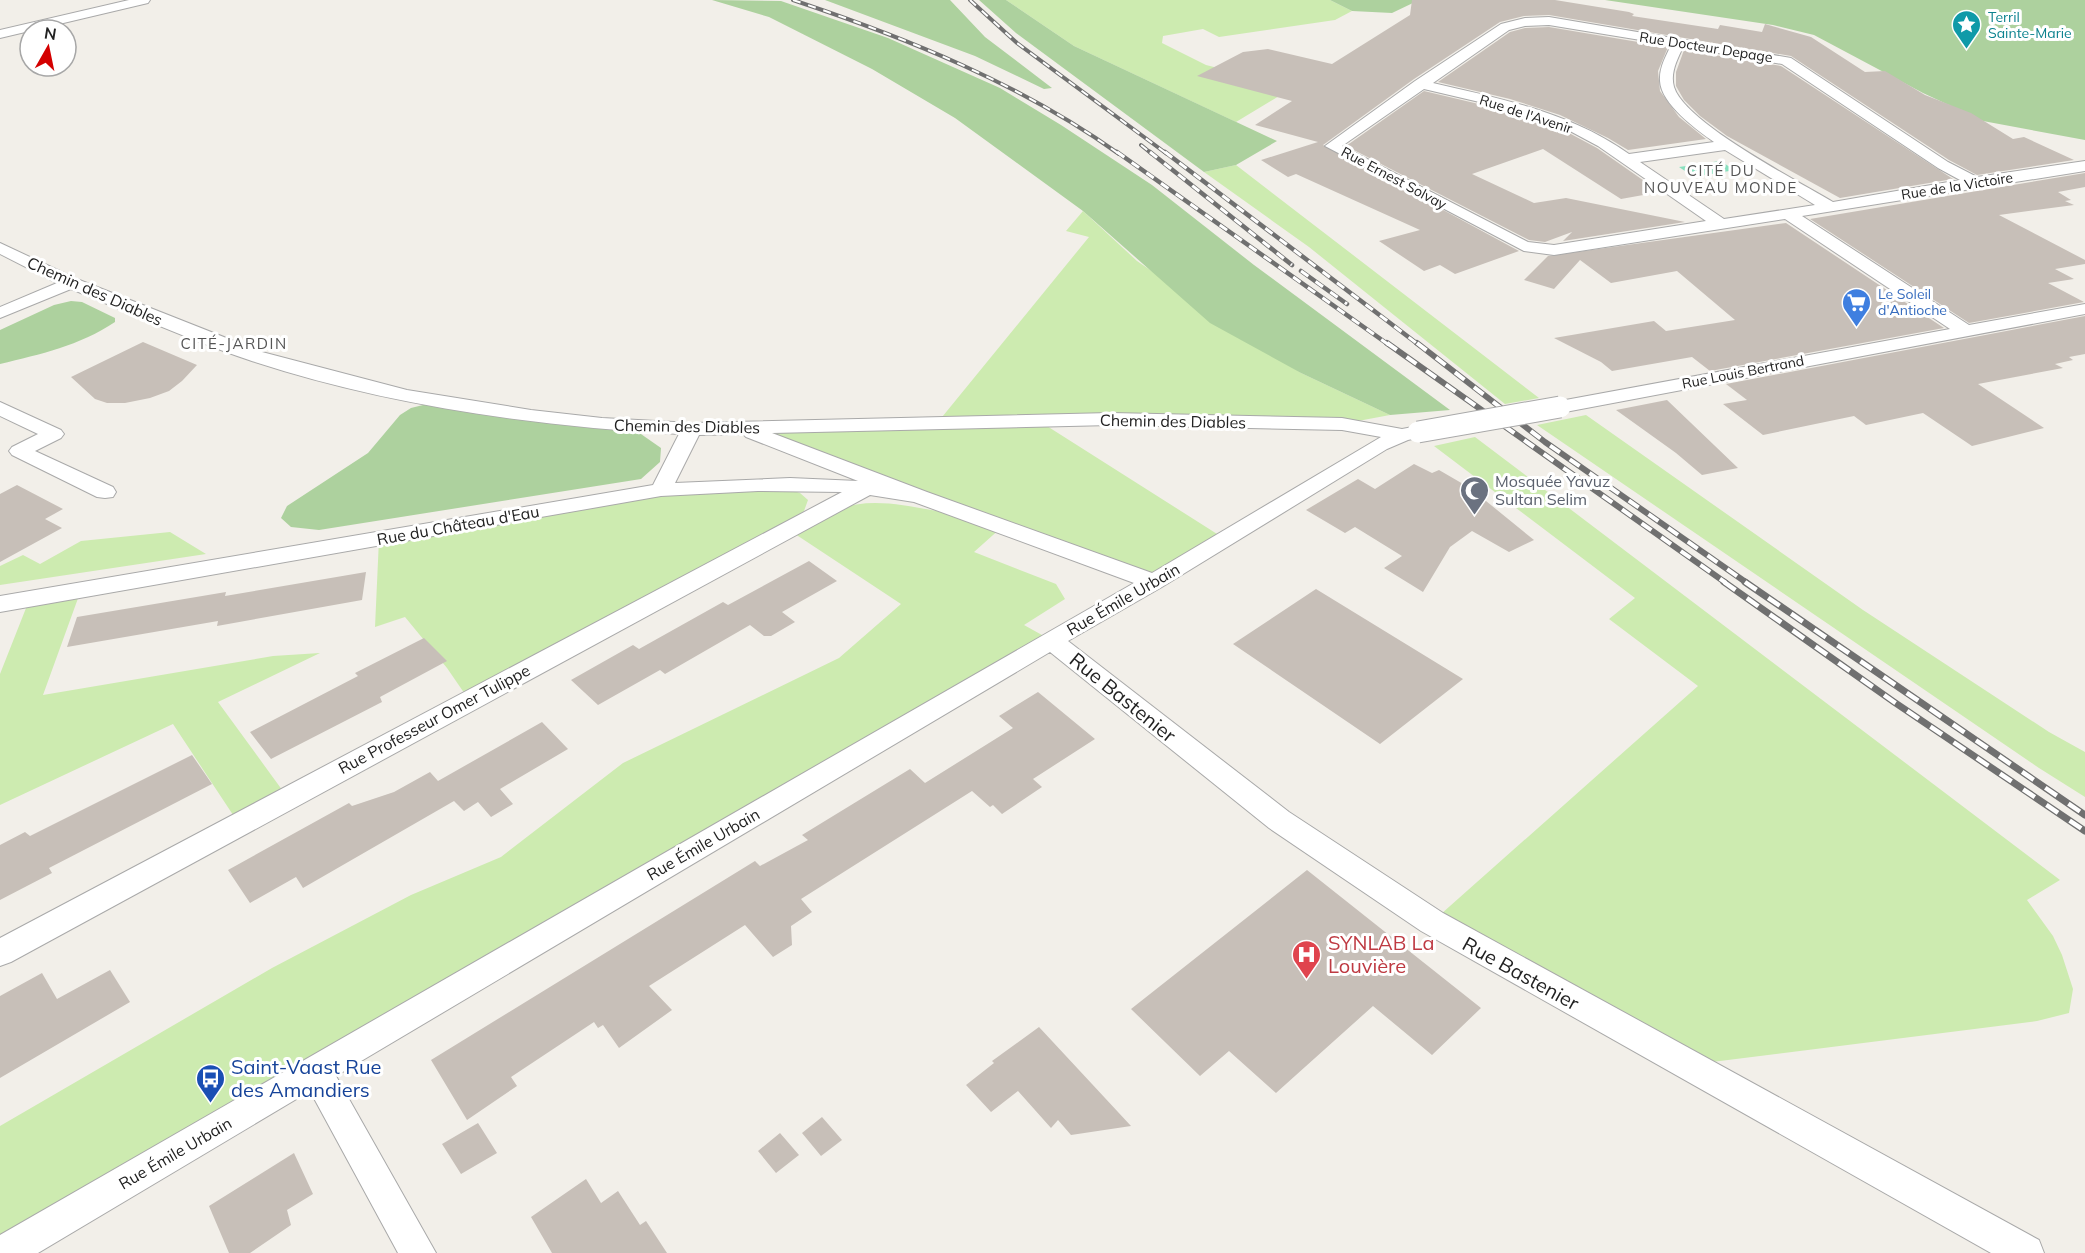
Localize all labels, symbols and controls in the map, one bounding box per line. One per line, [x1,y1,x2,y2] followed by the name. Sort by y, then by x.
[1988,8,2072,42] place label: Terril Sainte-Marie
[1951,9,1983,51] place icon: Terril Sainte-Marie
[18,18,78,78] north arrow
[43,22,58,44] text: N
[1638,28,1774,66] street label: Rue Docteur Depage
[1477,91,1576,138] street label: Rue de l'Avenir
[1338,143,1450,214] street label: Rue Ernest Solvay
[1644,161,1798,197] district label: CITÉ DU NOUVEAU MONDE
[1900,168,2014,204] street label: Rue de la Victoire
[24,252,166,330] street label: Chemin des Diables
[1878,285,1947,319] place label: Le Soleil d'Antioche
[1841,286,1873,328] supermarket icon: Le Soleil d'Antioche
[180,334,288,353] district label: CITÉ-JARDIN
[1680,351,1806,393] street label: Rue Louis Bertrand
[1100,410,1246,432] street label: Chemin des Diables
[614,415,760,437] street label: Chemin des Diables
[1495,471,1610,509] place label: Mosquée Yavuz Sultan Selim
[1458,474,1490,516] mosque icon: Mosquée Yavuz Sultan Selim
[375,501,541,549] street label: Rue du Château d'Eau
[1063,559,1183,639] street label: Rue Émile Urbain
[1065,647,1182,748] street label: Rue Bastenier
[335,660,533,778] street label: Rue Professeur Omer Tulippe
[643,804,763,884] street label: Rue Émile Urbain
[1328,930,1434,978] place label: SYNLAB La Louvière
[1458,931,1584,1016] street label: Rue Bastenier
[1291,938,1323,980] hospital icon: SYNLAB La Louvière
[231,1054,381,1102] place label: Saint-Vaast Rue des Amandiers
[194,1062,226,1104] bus stop icon: Saint-Vaast Rue des Amandiers
[115,1113,235,1193] street label: Rue Émile Urbain

